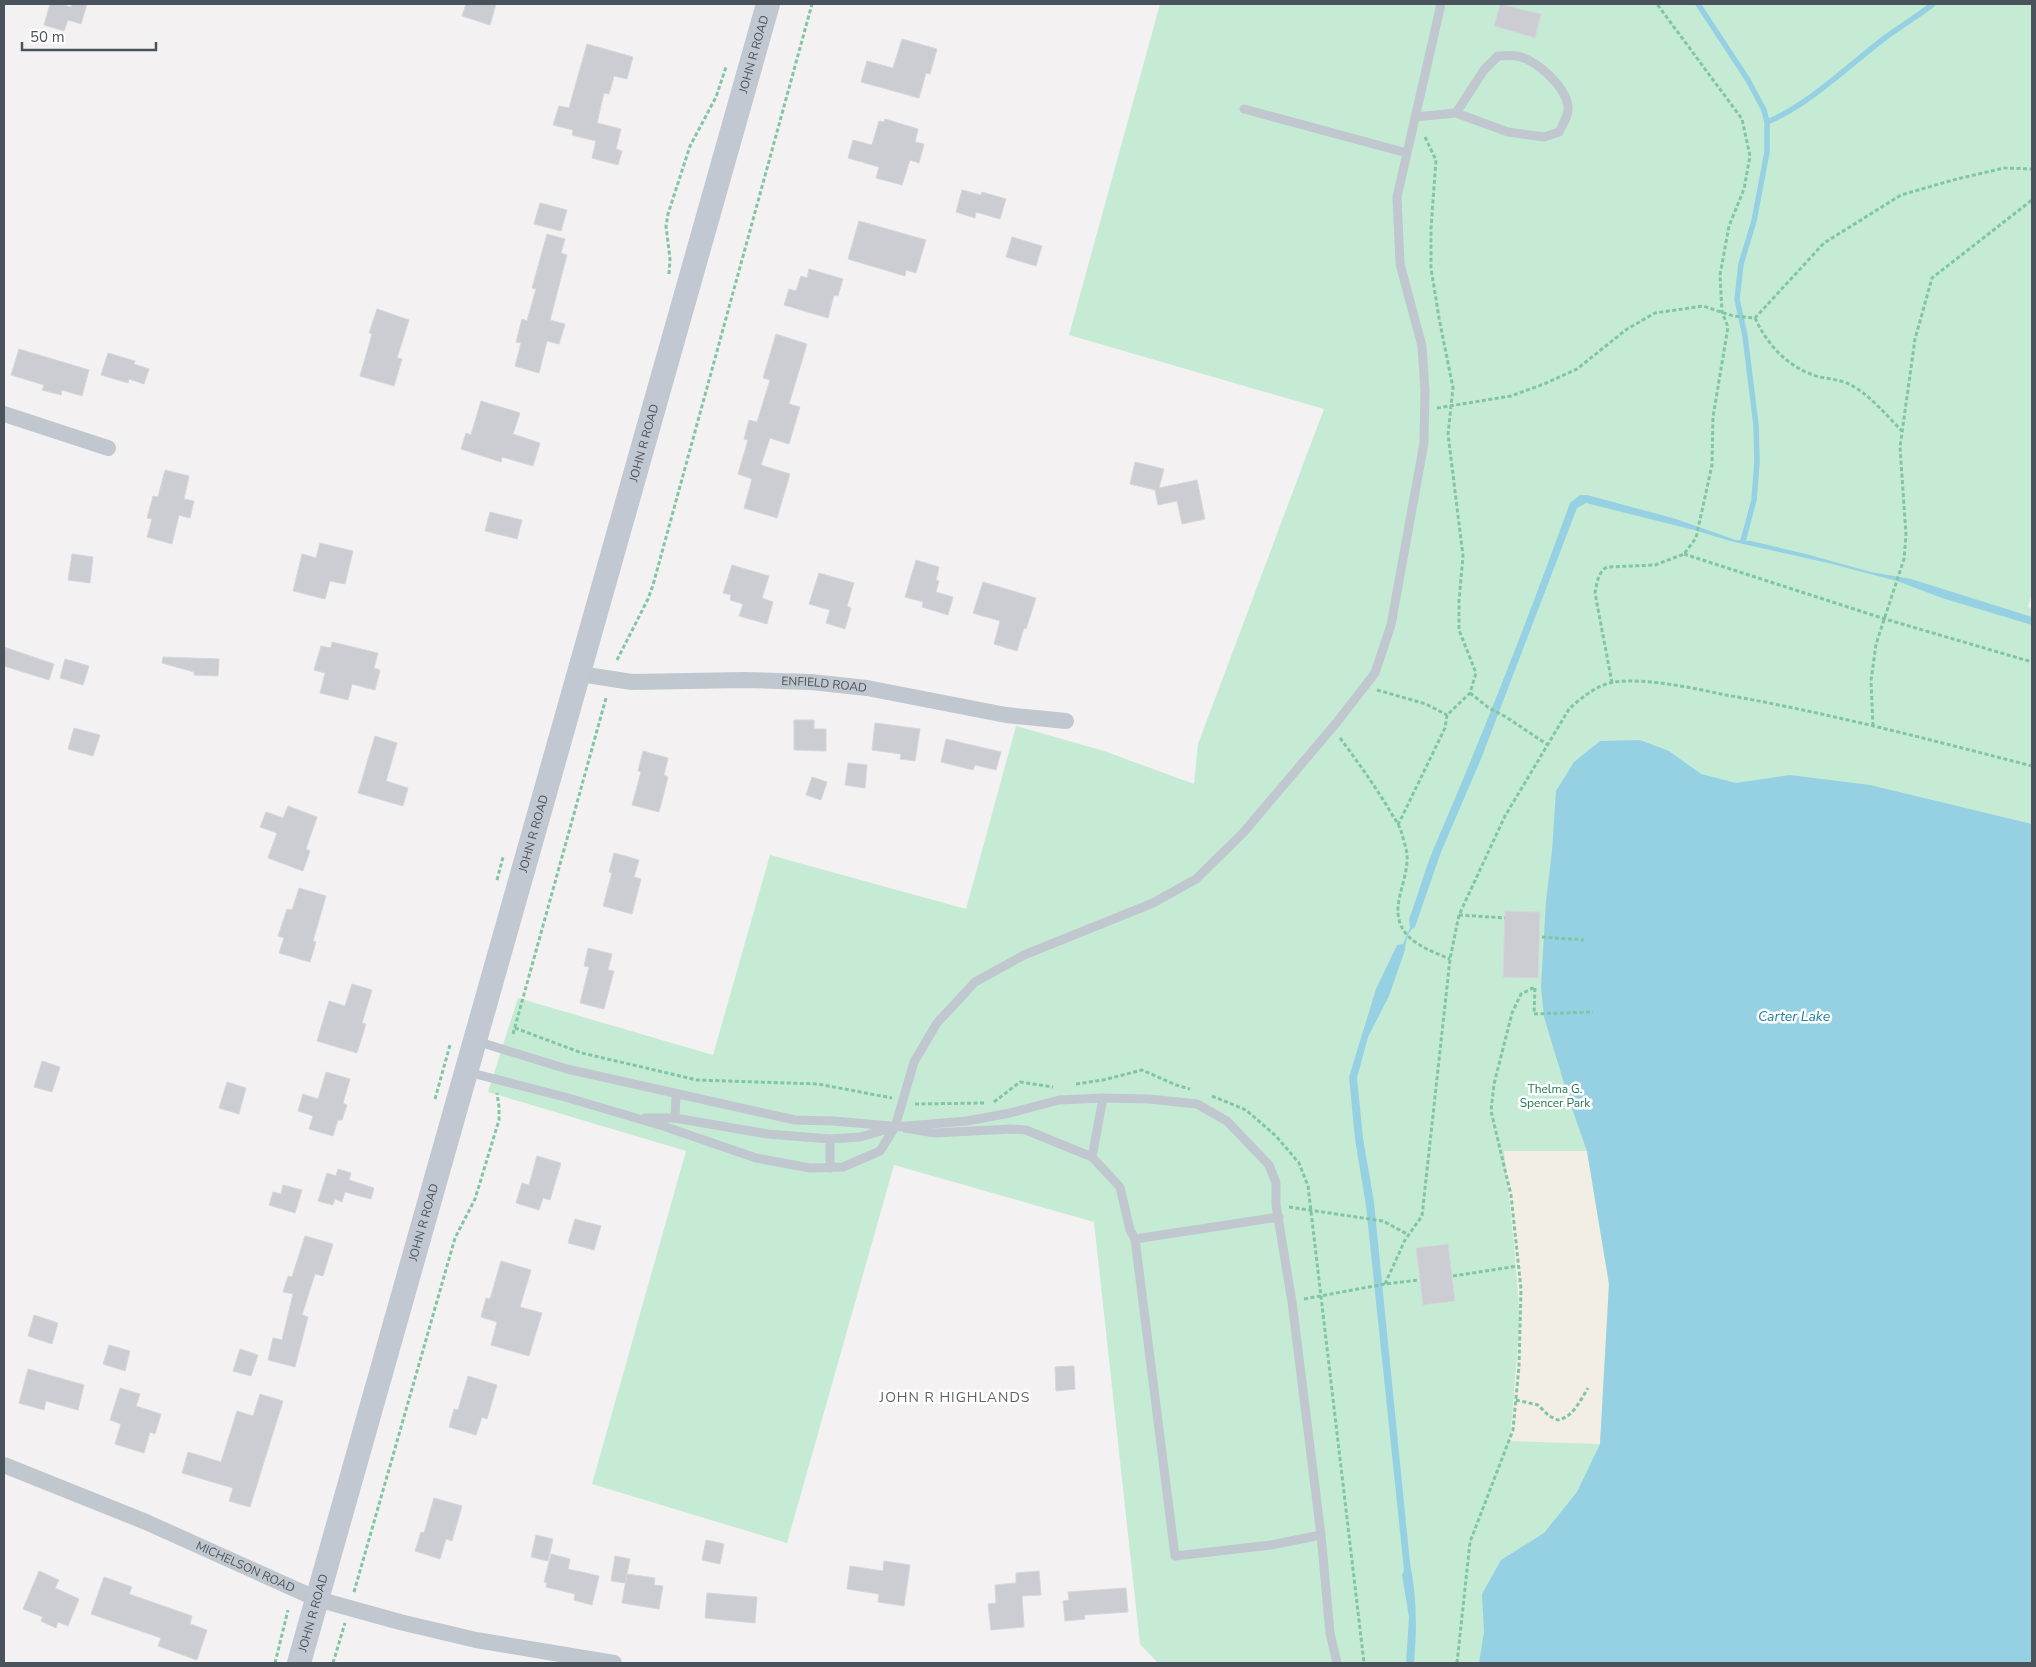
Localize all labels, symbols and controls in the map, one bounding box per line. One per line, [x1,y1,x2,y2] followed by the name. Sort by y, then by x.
[735,13,772,96] street label: JOHN R ROAD
[22,20,156,52] scale bar
[30,27,65,47] text: 50 m
[625,402,663,484] street label: JOHN R ROAD
[781,673,868,696] street label: ENFIELD ROAD
[515,793,552,875] street label: JOHN R ROAD
[1758,1007,1831,1026] water label: Carter Lake
[1520,1081,1591,1111] park label: Thelma G. Spencer Park
[405,1181,442,1264] street label: JOHN R ROAD
[879,1388,1030,1407] district label: JOHN R HIGHLANDS
[193,1537,298,1596] street label: MICHELSON ROAD
[294,1572,332,1655] street label: JOHN R ROAD

